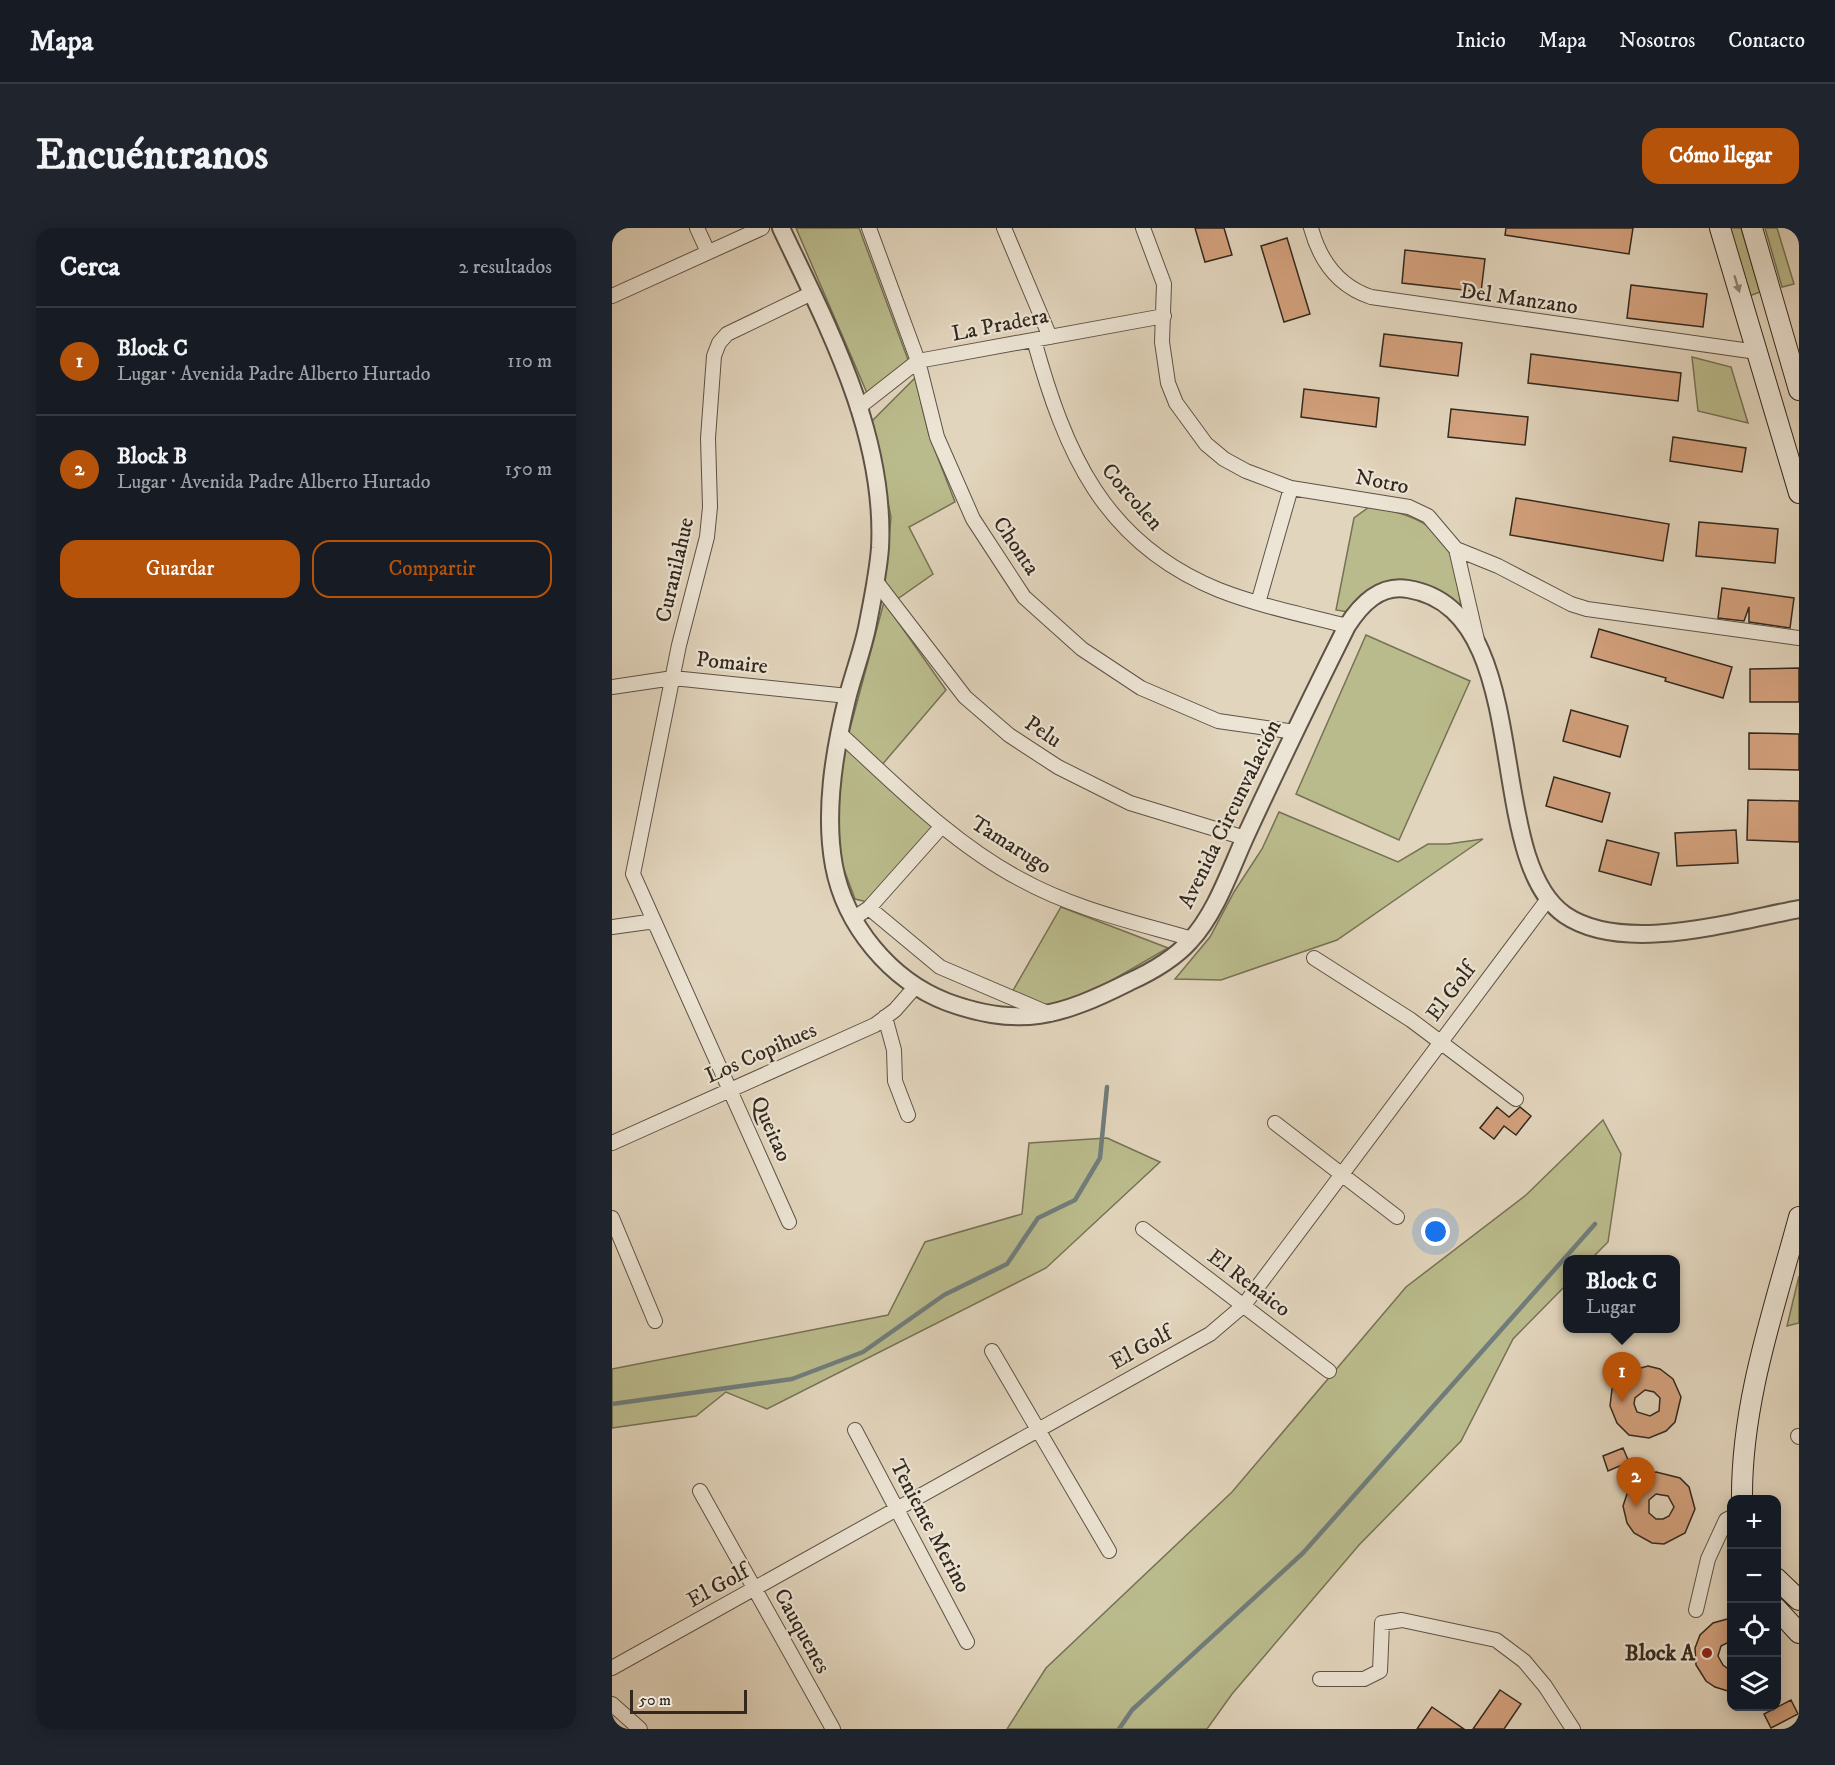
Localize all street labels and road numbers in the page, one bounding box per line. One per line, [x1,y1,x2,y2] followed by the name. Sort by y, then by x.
[1458,277,1580,321] street label: Del Manzano
[949,302,1051,348] street label: La Pradera
[1095,458,1169,537] street label: Corcolen
[1353,464,1411,500] street label: Notro
[987,512,1046,581] street label: Chonta
[650,515,700,625] street label: Curanilahue
[695,646,769,680] street label: Pomaire
[1019,710,1067,754] street label: Pelu
[1173,715,1288,913] street label: Avenida Circunvalación
[966,810,1056,880] street label: Tamarugo
[1420,954,1484,1027] street label: El Golf
[701,1016,821,1090] street label: Los Copihues
[745,1092,797,1166] street label: Queitao
[1202,1243,1296,1323] street label: El Renaico
[1105,1318,1180,1376] street label: El Golf
[884,1455,976,1597] street label: Teniente Merino
[682,1556,757,1614] street label: El Golf
[768,1584,836,1678] street label: Cauquenes

